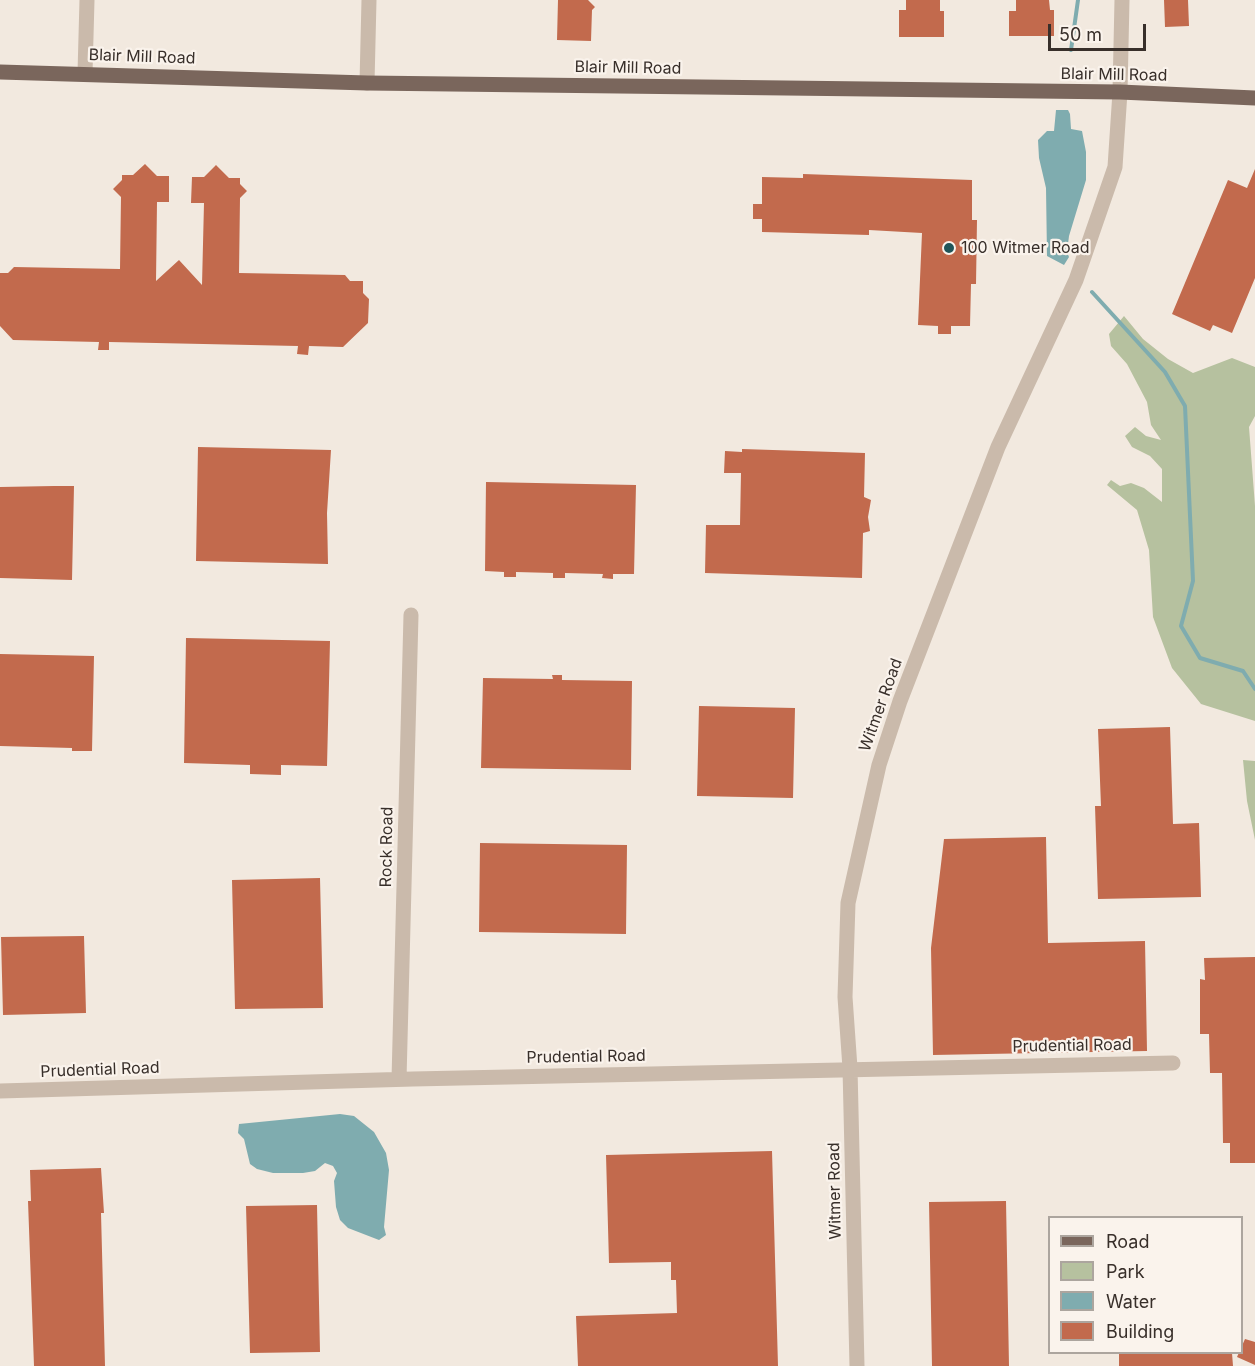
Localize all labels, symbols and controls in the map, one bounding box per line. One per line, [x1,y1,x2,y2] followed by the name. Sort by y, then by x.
[1051,12,1148,50] scale bar
[1059,24,1102,45] text: 50 m
[88,46,196,68] street label: Blair Mill Road
[574,57,682,79] street label: Blair Mill Road
[1060,64,1168,86] street label: Blair Mill Road
[961,238,1090,258] place label: 100 Witmer Road
[942,241,956,255] marker: 100 Witmer Road
[855,656,907,754] street label: Witmer Road
[377,807,397,887] street label: Rock Road
[1012,1035,1132,1057] street label: Prudential Road
[526,1046,646,1068] street label: Prudential Road
[40,1058,160,1082] street label: Prudential Road
[825,1142,845,1240] street label: Witmer Road
[1048,1216,1243,1354] legend
[1106,1231,1149,1252] text: Road
[1106,1261,1145,1282] text: Park
[1106,1291,1156,1312] text: Water
[1106,1321,1174,1342] text: Building

